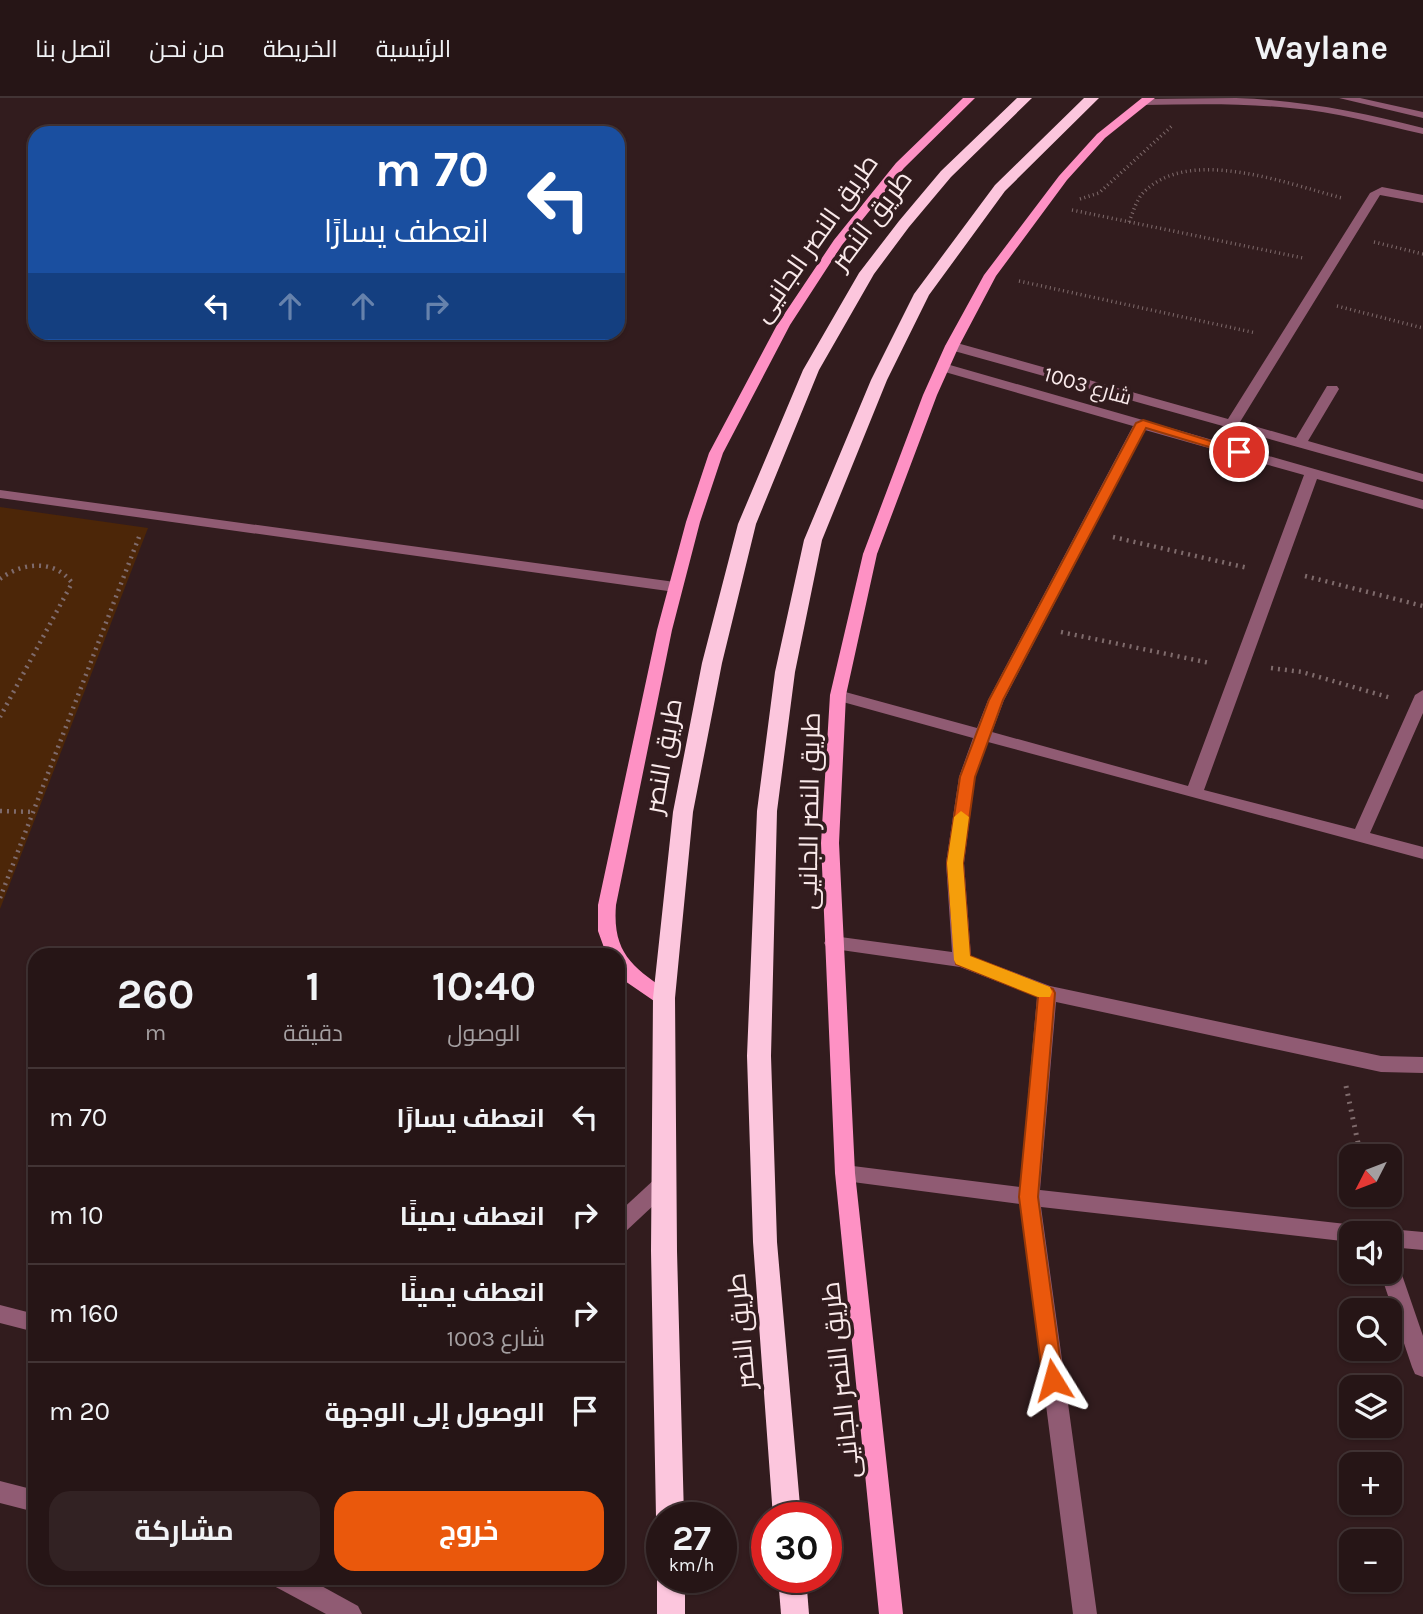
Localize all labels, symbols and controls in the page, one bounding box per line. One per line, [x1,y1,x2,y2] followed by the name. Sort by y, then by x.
[1255,29,1388,67] text: Waylane
[35,35,111,63] text: اتصل بنا
[149,35,225,63] text: من نحن
[263,35,338,63] text: الخريطة
[376,35,451,63] text: الرئيسية
[375,141,489,198] text: 70 m
[746,148,885,328] street label: طريق النصر الجانيى
[513,154,604,245] icon: left
[823,164,919,278] street label: طريق النصر
[324,213,489,250] text: انعطف يسارًا
[198,287,236,325] icon: left
[271,287,309,325] icon: ahead
[344,287,382,325] icon: ahead
[417,287,455,325] icon: right
[1041,362,1135,412] street label: شارع 1003
[1209,422,1269,482] pin
[1220,433,1258,471] icon: arrive
[638,696,689,818] street label: طريق النصر
[792,712,827,910] street label: طريق النصر الجانيى
[306,961,321,1011] text: 1
[432,961,536,1011] text: 10:40
[117,969,194,1019] text: 260
[145,1019,166,1046] text: m
[283,1020,343,1047] text: دقيقة
[447,1020,521,1047] text: الوصول
[566,1098,604,1136] icon: left
[49,1102,107,1133] text: 70 m
[397,1103,545,1134] text: انعطف يسارًا
[1339,1144,1402,1208] north arrow
[1339,1144,1402,1592] map controls
[566,1196,604,1234] icon: right
[49,1200,104,1231] text: 10 m
[400,1201,545,1232] text: انعطف يمينًا
[1339,1221,1402,1284] button: sound
[721,1272,762,1392] street label: طريق النصر
[400,1277,545,1308] text: انعطف يمينًا
[815,1280,866,1480] street label: طريق النصر الجانيى
[566,1294,604,1332] icon: right
[49,1298,118,1329] text: 160 m
[1339,1298,1402,1361] button: search
[447,1325,545,1352] text: شارع 1003
[1016,1343,1090,1417] position arrow
[1339,1375,1402,1438] button: layers
[566,1392,604,1430] icon: arrive
[49,1396,110,1427] text: 20 m
[325,1397,545,1428] text: الوصول إلى الوجهة
[1339,1452,1402,1515] button: +
[49,1491,320,1571] button: مشاركة
[334,1491,604,1571] button: خروج
[751,1502,842,1593] speed limit sign: 30
[672,1518,711,1559] text: 27
[1339,1529,1402,1592] button: −
[669,1554,714,1576] text: km/h

